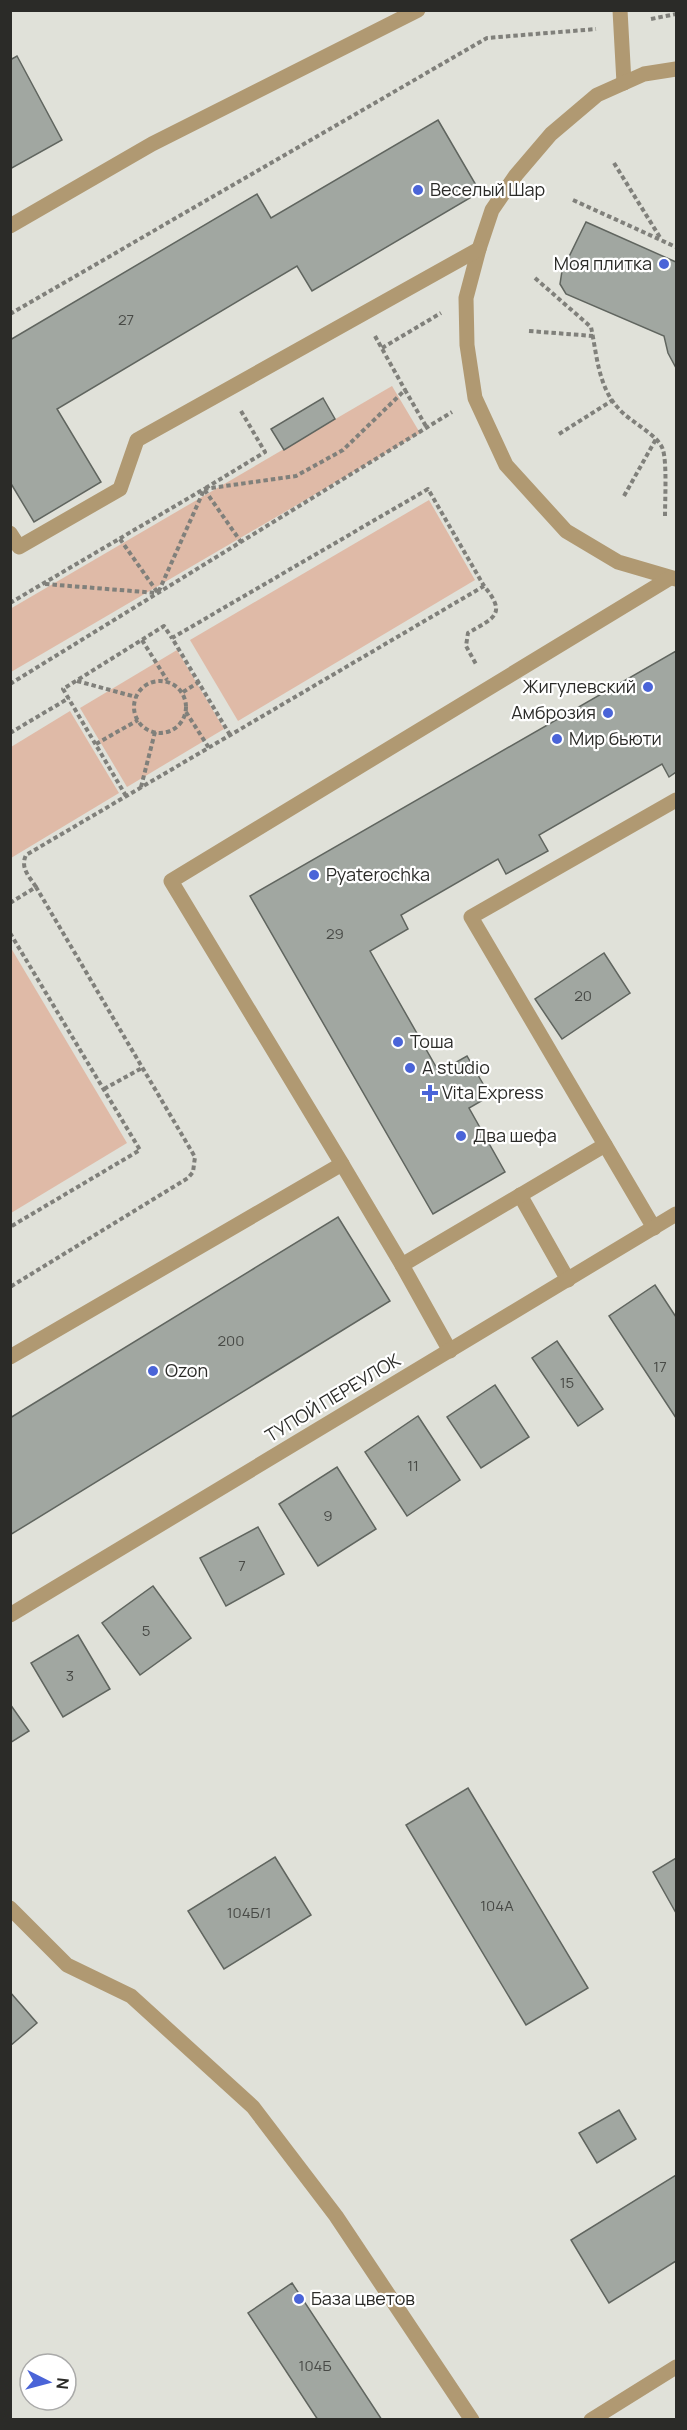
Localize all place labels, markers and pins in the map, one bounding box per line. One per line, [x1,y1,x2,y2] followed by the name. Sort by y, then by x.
[430,177,545,201] place label: Веселый Шар
[411,183,425,197] marker: Веселый Шар
[554,251,652,275] place label: Моя плитка
[657,257,671,271] marker: Моя плитка
[522,674,636,698] place label: Жигулевский
[641,680,655,694] marker: Жигулевский
[511,700,596,724] place label: Амброзия
[601,706,615,720] marker: Амброзия
[569,726,662,750] place label: Мир бьюти
[550,732,564,746] marker: Мир бьюти
[326,862,430,886] place label: Pyaterochka
[307,868,321,882] marker: Pyaterochka
[410,1029,454,1053] place label: Тоша
[391,1035,405,1049] marker: Тоша
[422,1055,490,1079] place label: A studio
[403,1061,417,1075] marker: A studio
[442,1080,544,1104] place label: Vita Express
[423,1086,437,1100] marker: Vita Express
[473,1123,557,1147] place label: Два шефа
[454,1129,468,1143] marker: Два шефа
[165,1358,208,1382] place label: Ozon
[146,1364,160,1378] marker: Ozon
[311,2286,415,2310] place label: База цветов
[292,2292,306,2306] marker: База цветов

